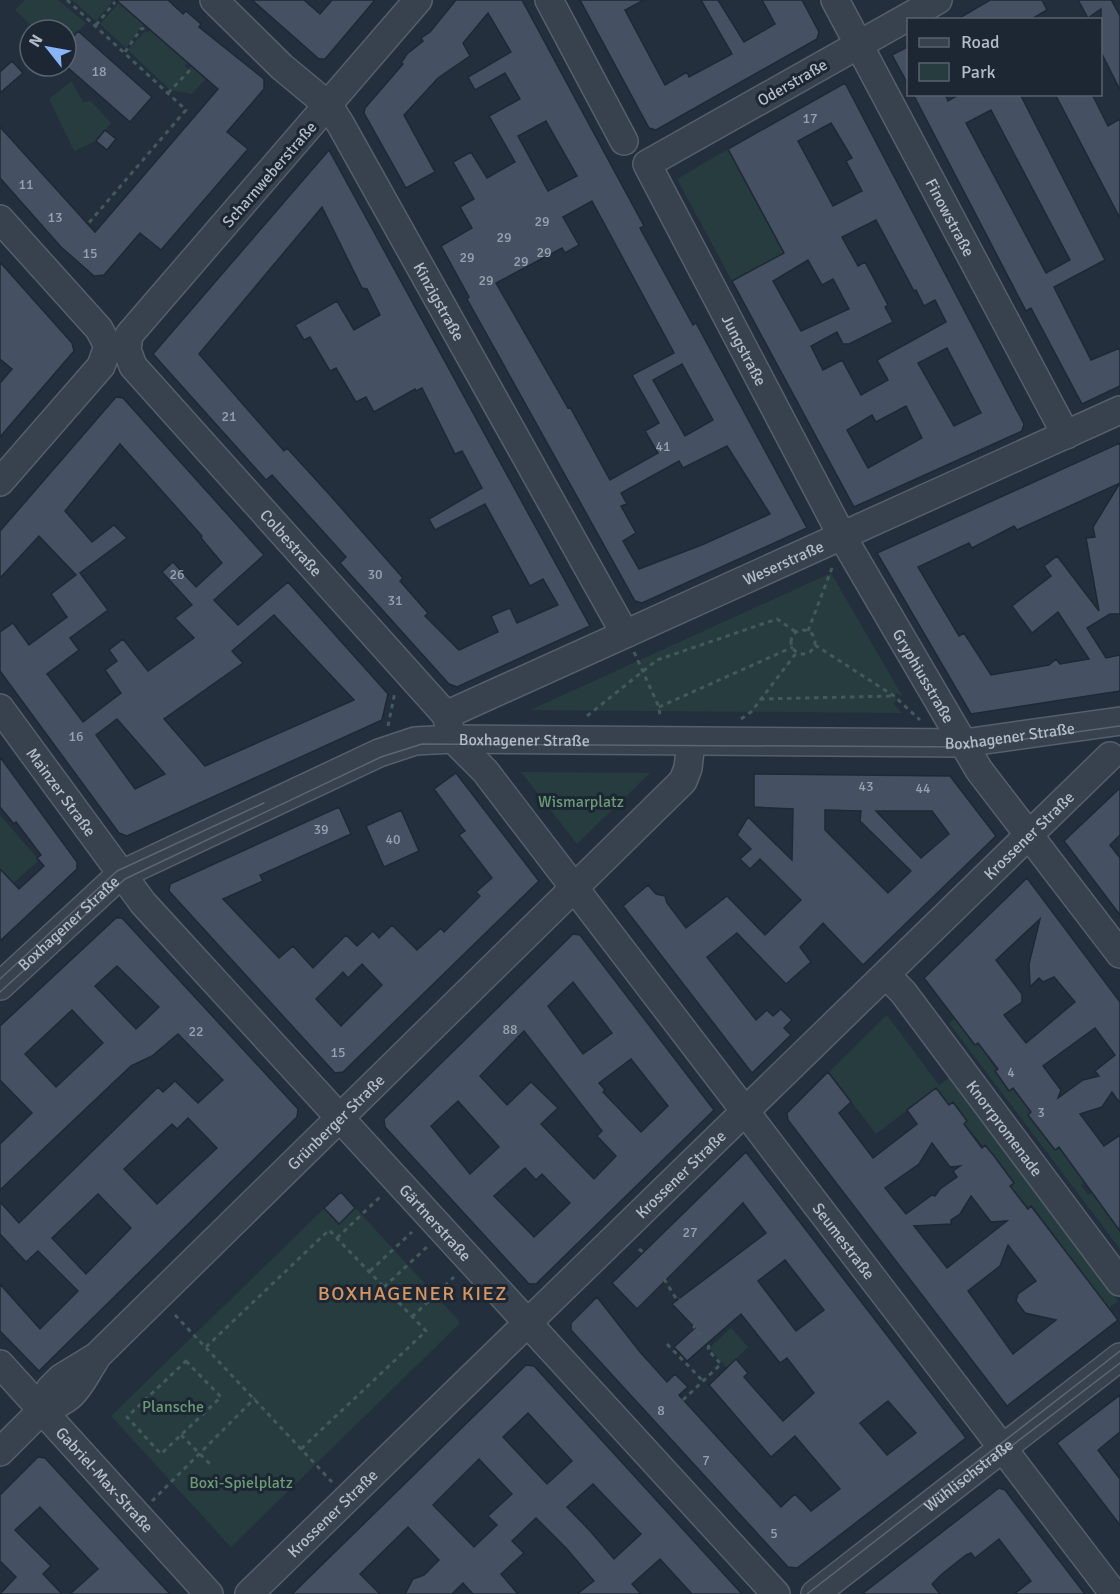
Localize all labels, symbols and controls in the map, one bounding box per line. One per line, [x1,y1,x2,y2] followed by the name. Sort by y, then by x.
[18,18,78,78] north arrow
[907,18,1102,96] legend
[25,31,47,51] text: N
[961,31,1000,53] text: Road
[754,55,831,111] street label: Oderstraße
[961,61,996,83] text: Park
[91,63,107,80] house number: 18
[802,110,818,127] house number: 17
[218,118,321,232] street label: Scharnweberstraße
[921,175,978,260] street label: Finowstraße
[18,176,34,193] house number: 11
[47,209,63,226] house number: 13
[534,213,550,230] house number: 29
[496,229,512,246] house number: 29
[536,244,552,261] house number: 29
[82,245,98,262] house number: 15
[459,249,475,266] house number: 29
[513,253,529,270] house number: 29
[409,259,469,345] street label: Kinzigstraße
[478,272,494,289] house number: 29
[717,311,770,389] street label: Jungstraße
[221,408,237,425] house number: 21
[655,438,671,455] house number: 41
[255,506,326,581] street label: Colbestraße
[740,536,827,590] street label: Weserstraße
[169,566,185,583] house number: 26
[367,566,383,583] house number: 30
[387,592,403,609] house number: 31
[888,625,958,727] street label: Gryphiusstraße
[945,718,1076,754] street label: Boxhagener Straße
[68,728,84,745] house number: 16
[459,730,590,751] street label: Boxhagener Straße
[22,744,100,841] street label: Mainzer Straße
[858,778,874,795] house number: 43
[915,780,931,797] house number: 44
[980,788,1079,884] street label: Krossener Straße
[538,792,624,812] park label: Wismarplatz
[313,821,329,838] house number: 39
[385,831,401,848] house number: 40
[14,872,124,975] street label: Boxhagener Straße
[502,1021,518,1038] house number: 88
[188,1023,204,1040] house number: 22
[330,1044,346,1061] house number: 15
[1007,1064,1015,1081] house number: 4
[284,1070,389,1175] street label: Grünberger Straße
[962,1077,1046,1181] street label: Knorrpromenade
[1037,1104,1045,1121] house number: 3
[632,1126,730,1223] street label: Krossener Straße
[395,1180,475,1266] street label: Gärtnerstraße
[808,1199,879,1284] street label: Seumestraße
[682,1224,698,1241] house number: 27
[318,1281,508,1306] district label: BOXHAGENER KIEZ
[142,1397,204,1417] park label: Plansche
[657,1402,665,1419] house number: 8
[51,1423,157,1537] street label: Gabriel-Max-Straße
[920,1435,1017,1517] street label: Wühlischstraße
[702,1452,710,1469] house number: 7
[284,1465,382,1562] street label: Krossener Straße
[189,1473,293,1493] park label: Boxi-Spielplatz
[770,1525,778,1542] house number: 5

